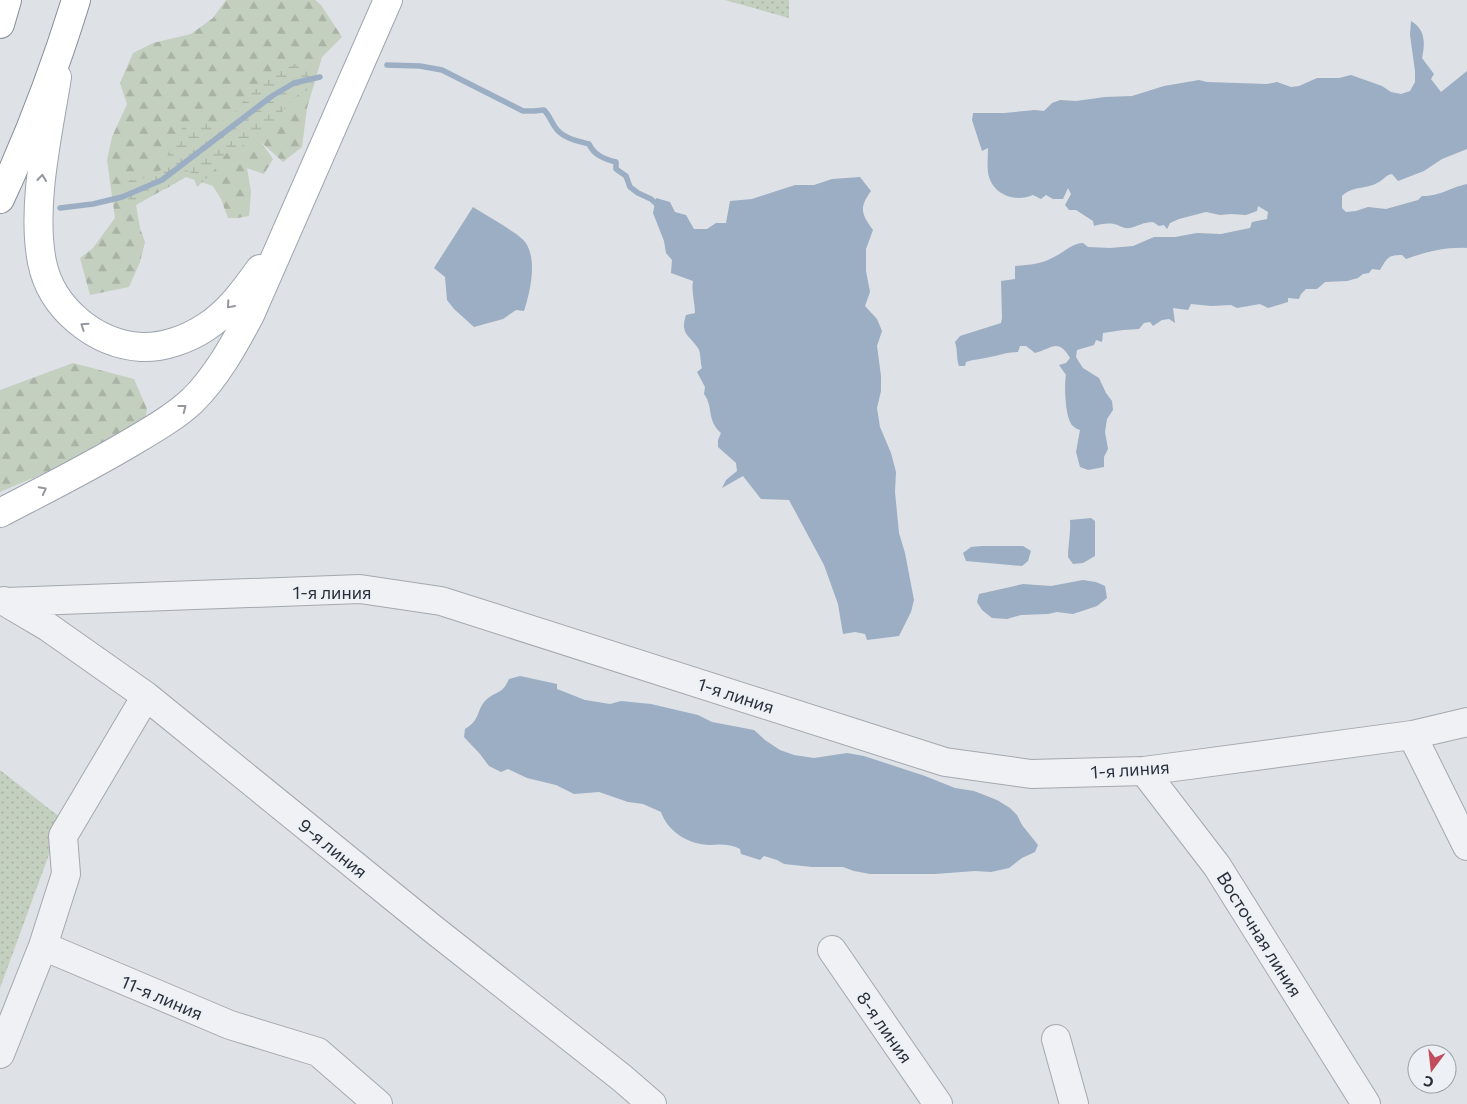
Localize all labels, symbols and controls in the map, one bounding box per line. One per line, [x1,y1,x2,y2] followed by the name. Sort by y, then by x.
[36,174,47,182] one-way arrow
[227,300,236,309] one-way arrow
[81,323,90,332] one-way arrow
[177,405,186,413] one-way arrow
[38,486,47,496] one-way arrow
[293,581,371,603] street label: 1-я линия
[695,672,777,718] street label: 1-я линия
[1090,755,1170,783] street label: 1-я линия
[294,814,372,882] street label: 9-я линия
[1213,867,1307,1001] street label: Восточная линия
[118,970,206,1024] street label: 11-я линия
[852,987,918,1067] street label: 8-я линия
[1407,1044,1457,1094] north arrow
[1422,1073,1435,1091] text: С

